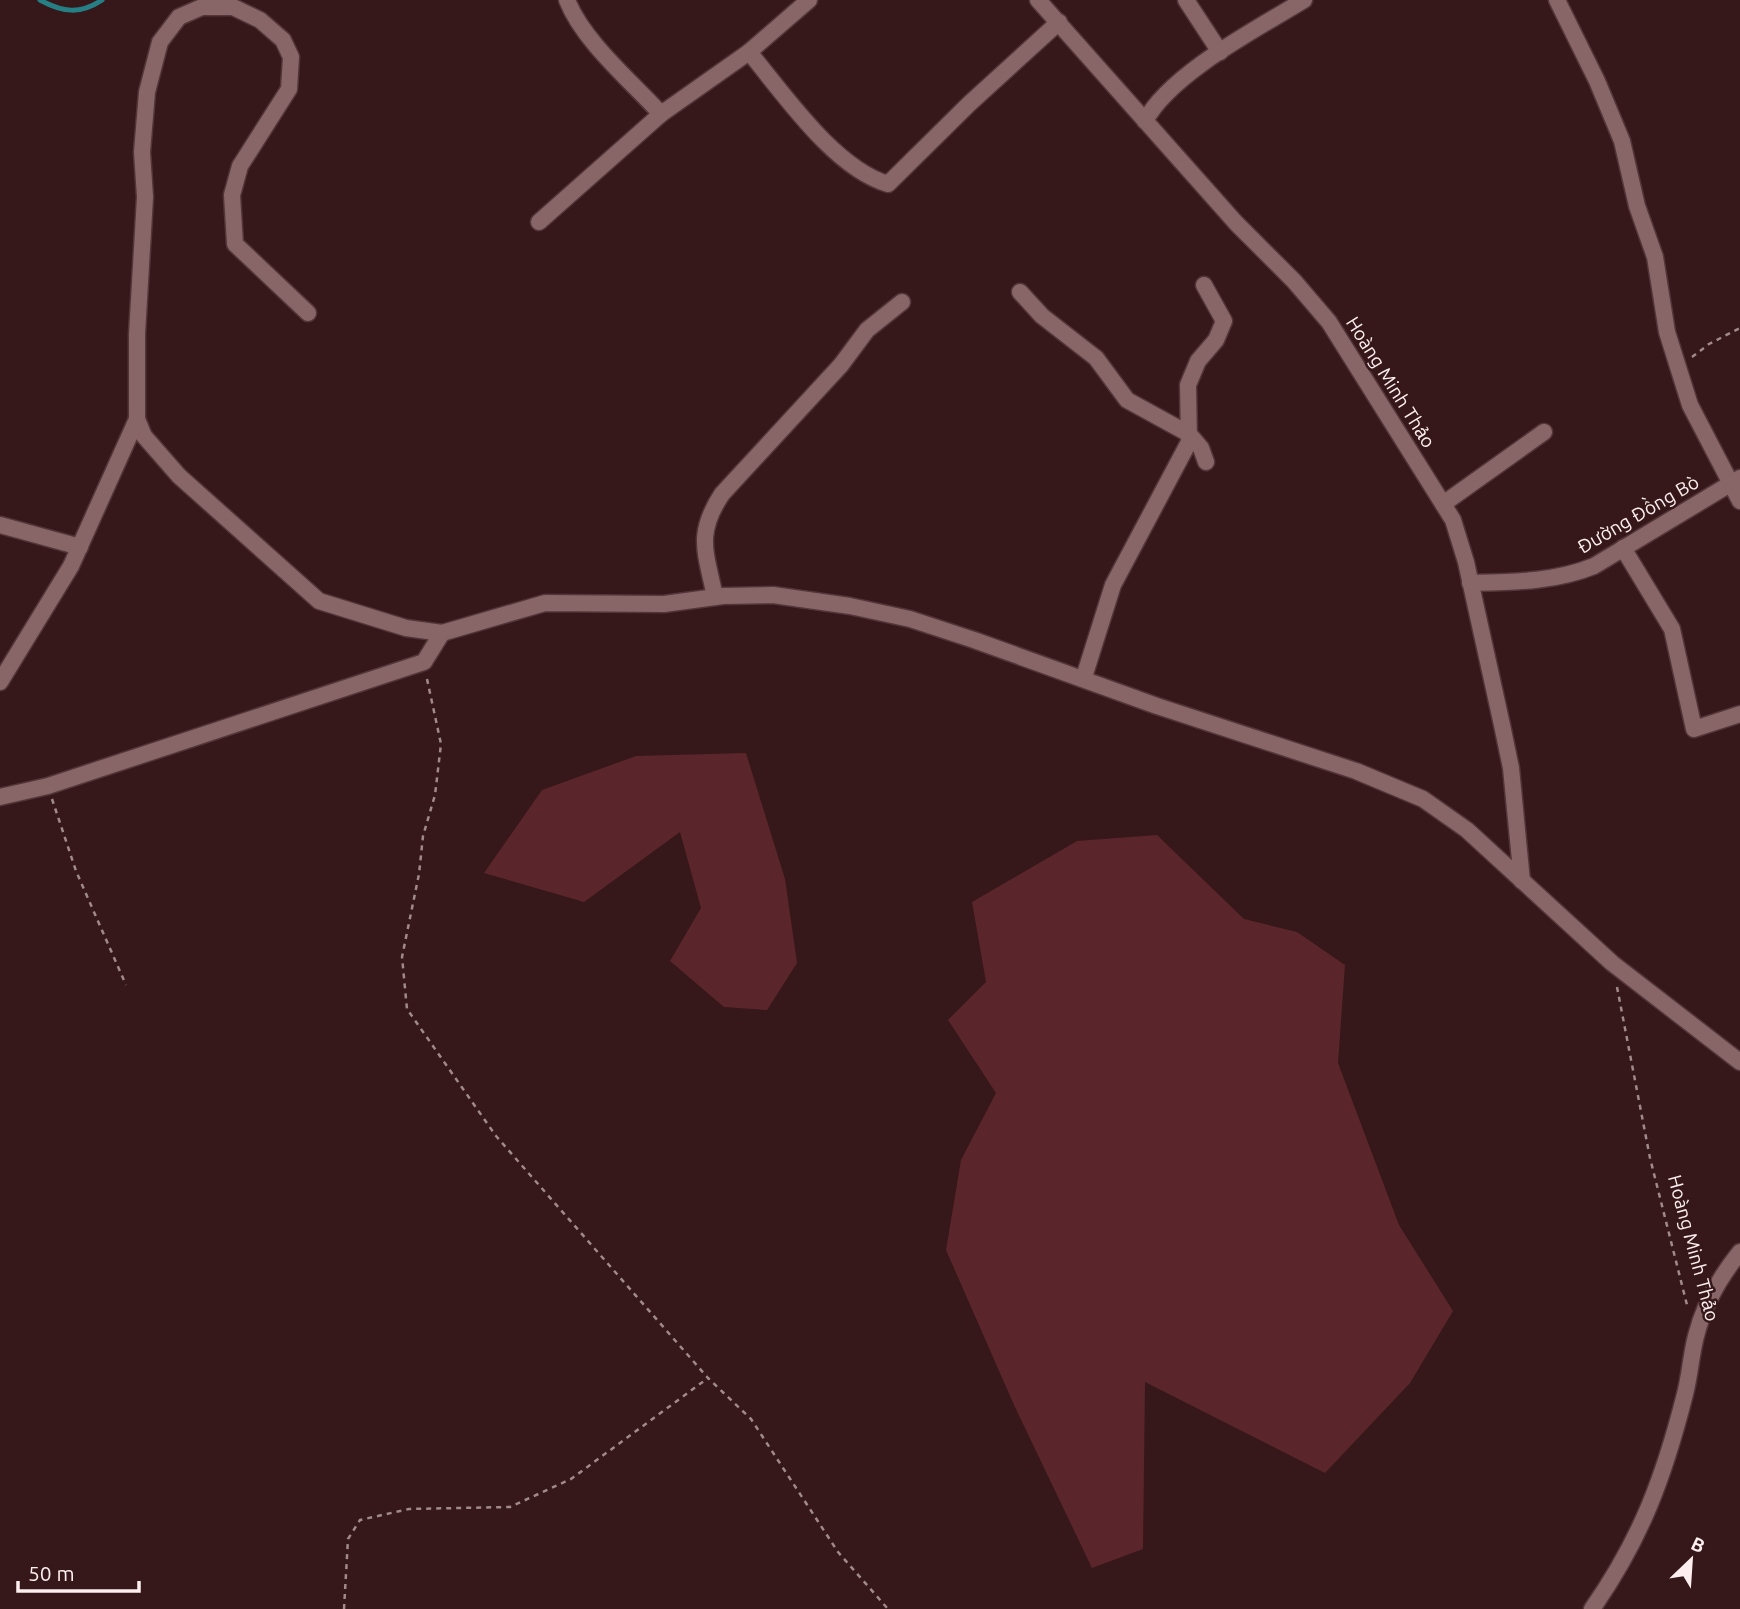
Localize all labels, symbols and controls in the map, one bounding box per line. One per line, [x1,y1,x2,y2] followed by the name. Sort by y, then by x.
[1342,312,1440,452] street label: Hoàng Minh Thảo
[1573,469,1703,558] street label: Đường Đồng Bò
[1664,1172,1724,1324] street label: Hoàng Minh Thảo
[1656,1525,1726,1595] north arrow
[1688,1532,1709,1557] text: B
[18,1550,138,1594] scale bar
[28,1561,75,1585] text: 50 m

